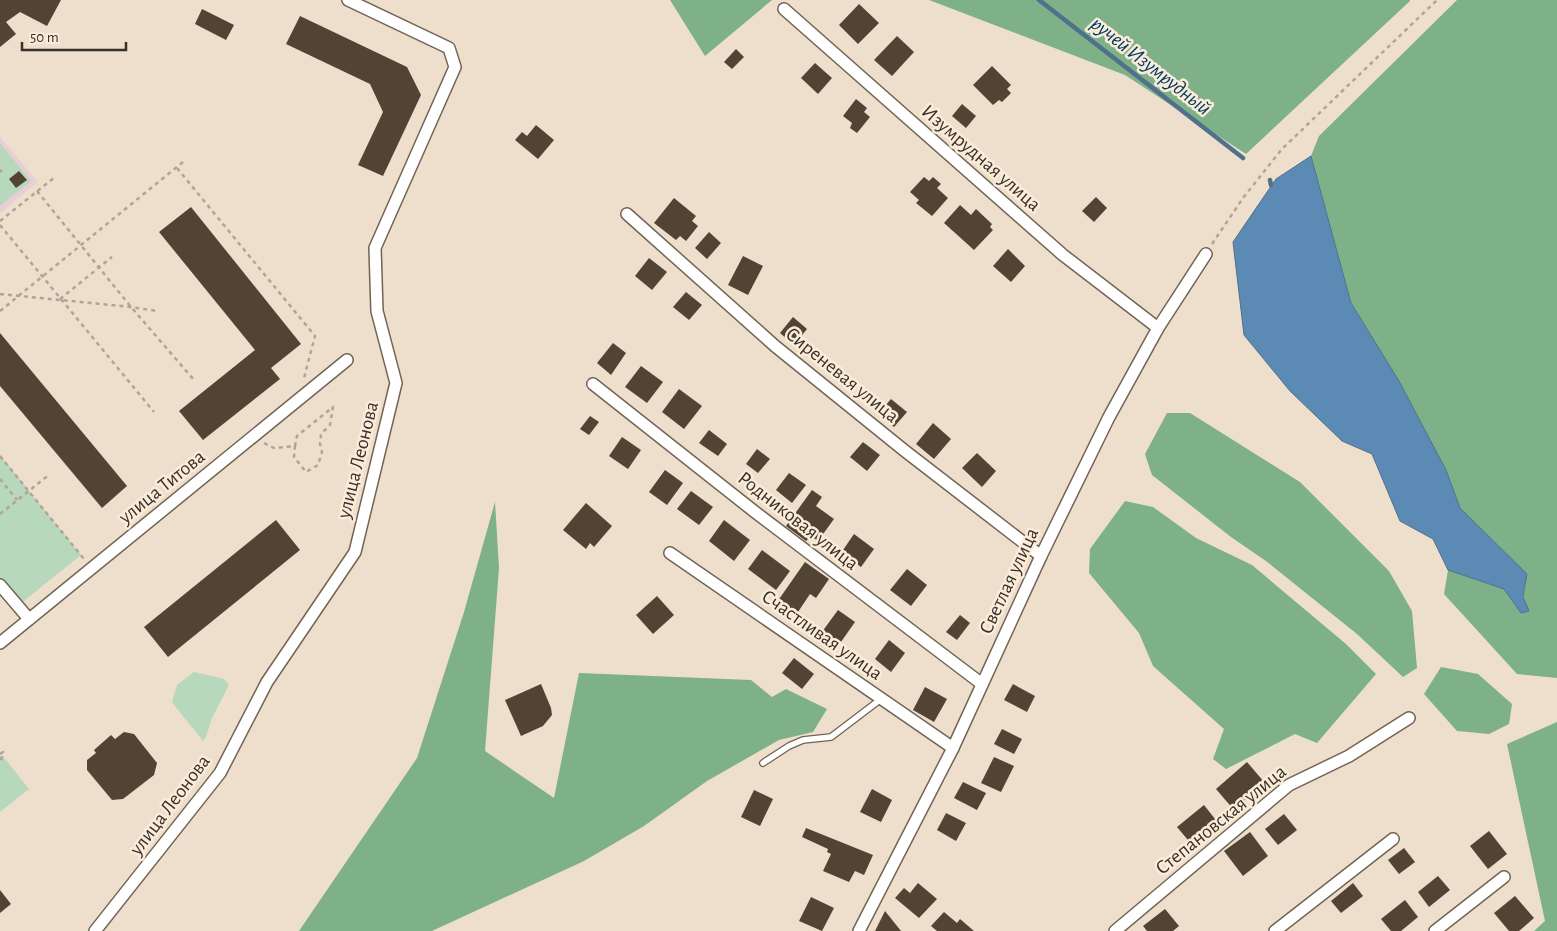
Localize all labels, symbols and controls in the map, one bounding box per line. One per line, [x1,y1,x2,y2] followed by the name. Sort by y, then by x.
[1087,13,1215,120] water label: ручей Изумрудный
[22,20,126,52] scale bar
[30,30,59,45] text: 50 m
[918,101,1044,215] street label: Изумрудная улица
[782,323,902,427] street label: Сиреневая улица
[334,400,382,521] street label: улица Леонова
[114,446,209,528] street label: улица Титова
[734,468,862,574] street label: Родниковая улица
[976,525,1042,637] street label: Светлая улица
[758,586,886,684] street label: Счастливая улица
[125,751,214,860] street label: улица Леонова
[1152,761,1290,879] street label: Степановская улица

